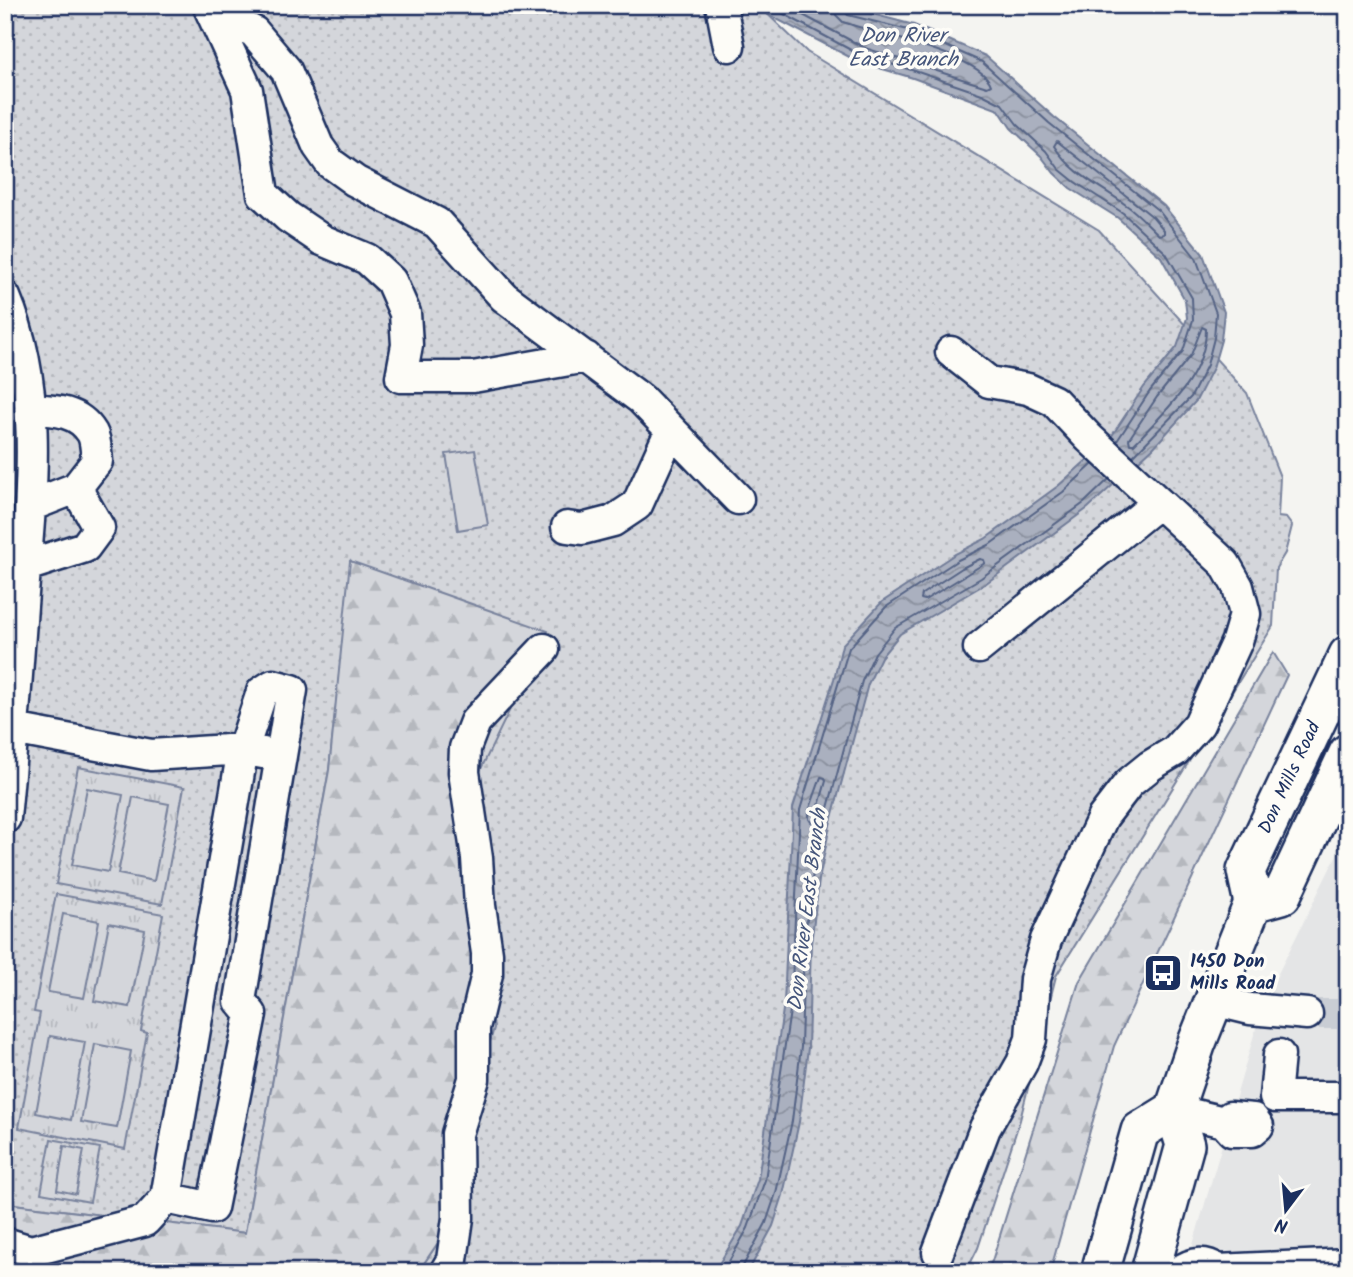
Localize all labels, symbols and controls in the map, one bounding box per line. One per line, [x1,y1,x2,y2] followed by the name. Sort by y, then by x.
[848,20,960,77] water label: Don River East Branch
[1251,716,1329,839] street label: Don Mills Road
[779,805,837,1013] water label: Don River East Branch
[1190,947,1276,999] place label: 1450 Don Mills Road
[1142,952,1184,994] bus stop icon: 1450 Don Mills Road
[1252,1176,1322,1246] north arrow
[1272,1208,1292,1240] text: N

